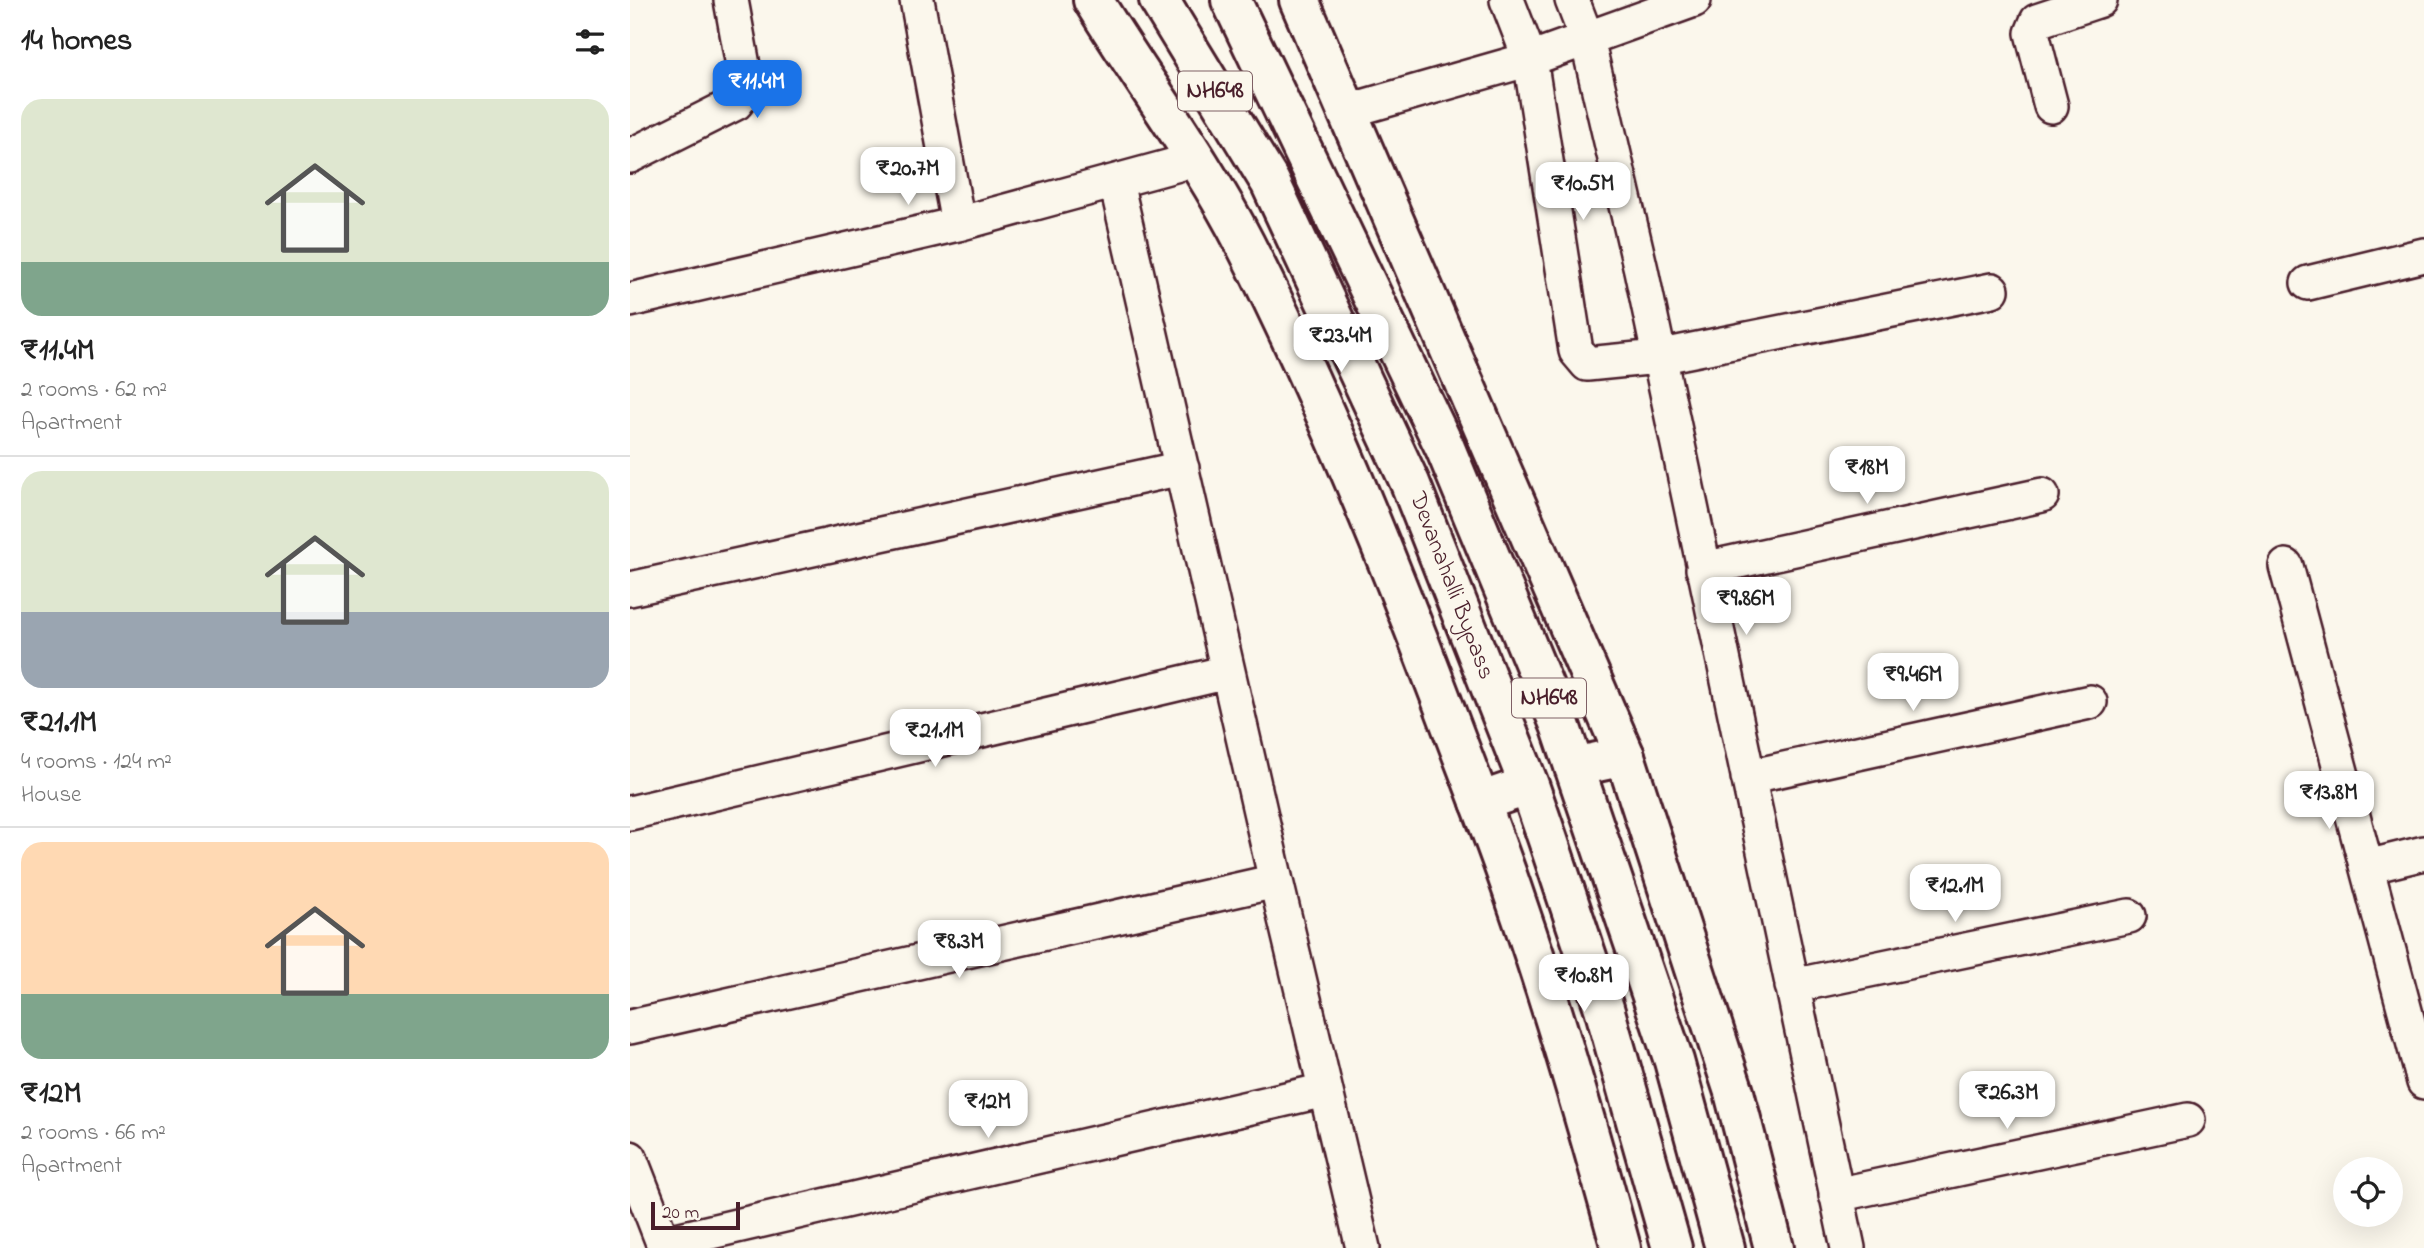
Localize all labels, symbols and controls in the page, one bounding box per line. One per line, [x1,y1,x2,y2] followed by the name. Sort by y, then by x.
[21,20,132,64] text: 14 homes
[571,23,609,61] icon: filters
[700,60,814,120] pin: ₹11.4M
[729,66,785,99] text: ₹11.4M
[1178,72,1252,110] road number: NH648
[252,145,378,271] icon: home
[851,148,965,207] pin: ₹20.7M
[876,153,940,186] text: ₹20.7M
[1526,162,1640,222] pin: ₹10.5M
[1552,168,1614,201] text: ₹10.5M
[1284,314,1398,374] pin: ₹23.4M
[1310,320,1372,353] text: ₹23.4M
[21,330,95,374] text: ₹11.4M
[21,374,167,407] text: 2 rooms · 62 m²
[21,407,122,440] text: Apartment
[1826,447,1908,506] pin: ₹18M
[1845,452,1889,485] text: ₹18M
[1398,486,1503,685] street label: Devanahalli Bypass
[252,517,378,643] icon: home
[1689,578,1803,637] pin: ₹9.86M
[1717,583,1775,616] text: ₹9.86M
[1856,654,1970,713] pin: ₹9.46M
[1884,659,1942,692] text: ₹9.46M
[1512,678,1586,718] road number: NH648
[21,702,97,746] text: ₹21.1M
[878,710,992,769] pin: ₹21.1M
[906,715,964,748] text: ₹21.1M
[21,746,172,779] text: 4 rooms · 124 m²
[2272,772,2386,831] pin: ₹13.8M
[2300,777,2358,810] text: ₹13.8M
[21,779,81,812] text: House
[1898,864,2012,924] pin: ₹12.1M
[1926,870,1984,903] text: ₹12.1M
[252,888,378,1014] icon: home
[910,920,1008,980] pin: ₹8.3M
[934,926,984,959] text: ₹8.3M
[1527,954,1641,1014] pin: ₹10.8M
[1555,960,1613,993] text: ₹10.8M
[1950,1072,2064,1131] pin: ₹26.3M
[21,1073,82,1117] text: ₹12M
[1975,1077,2039,1110] text: ₹26.3M
[947,1080,1029,1140] pin: ₹12M
[965,1086,1011,1119] text: ₹12M
[21,1117,166,1150] text: 2 rooms · 66 m²
[21,1150,122,1183] text: Apartment
[2333,1157,2403,1227] map controls
[2333,1157,2403,1227] button: locate
[651,1199,740,1231] scale bar
[662,1200,699,1227] text: 20 m

